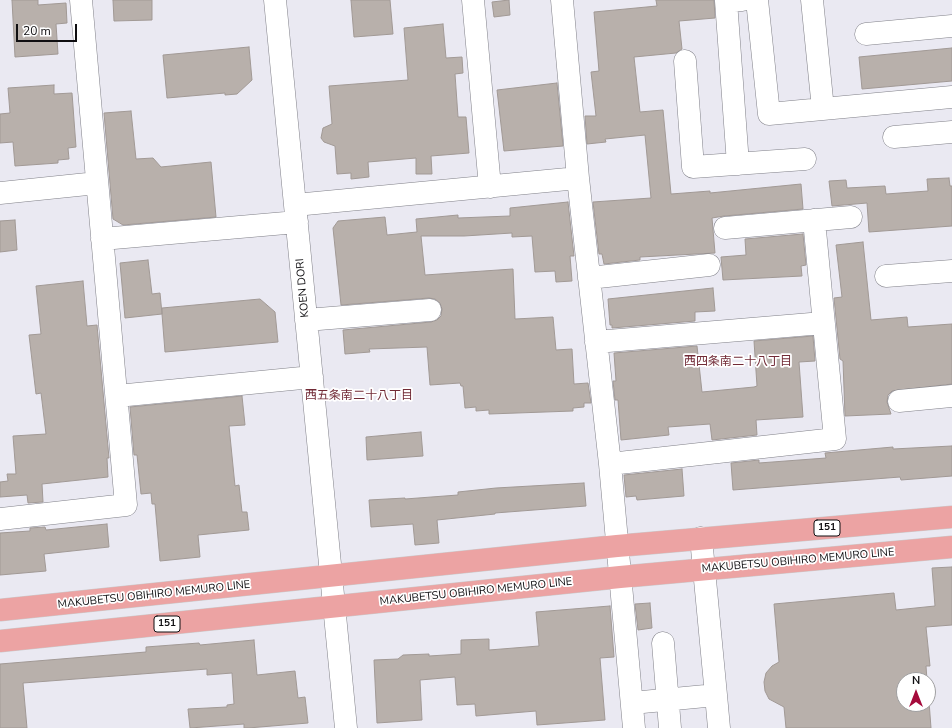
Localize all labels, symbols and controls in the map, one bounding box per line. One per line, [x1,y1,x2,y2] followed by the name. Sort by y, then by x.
[18,16,79,42] scale bar
[23,23,51,39] text: 20 m
[294,258,312,318] street label: KOEN DORI
[684,355,792,369] district label: 西四条南二十八丁目
[305,389,413,403] district label: 西五条南二十八丁目
[814,520,840,536] road number: 151
[701,546,895,576] street label: MAKUBETSU OBIHIRO MEMURO LINE
[379,575,573,609] street label: MAKUBETSU OBIHIRO MEMURO LINE
[57,578,251,612] street label: MAKUBETSU OBIHIRO MEMURO LINE
[154,616,180,632] road number: 151
[896,672,936,712] north arrow
[912,673,920,688] text: N

